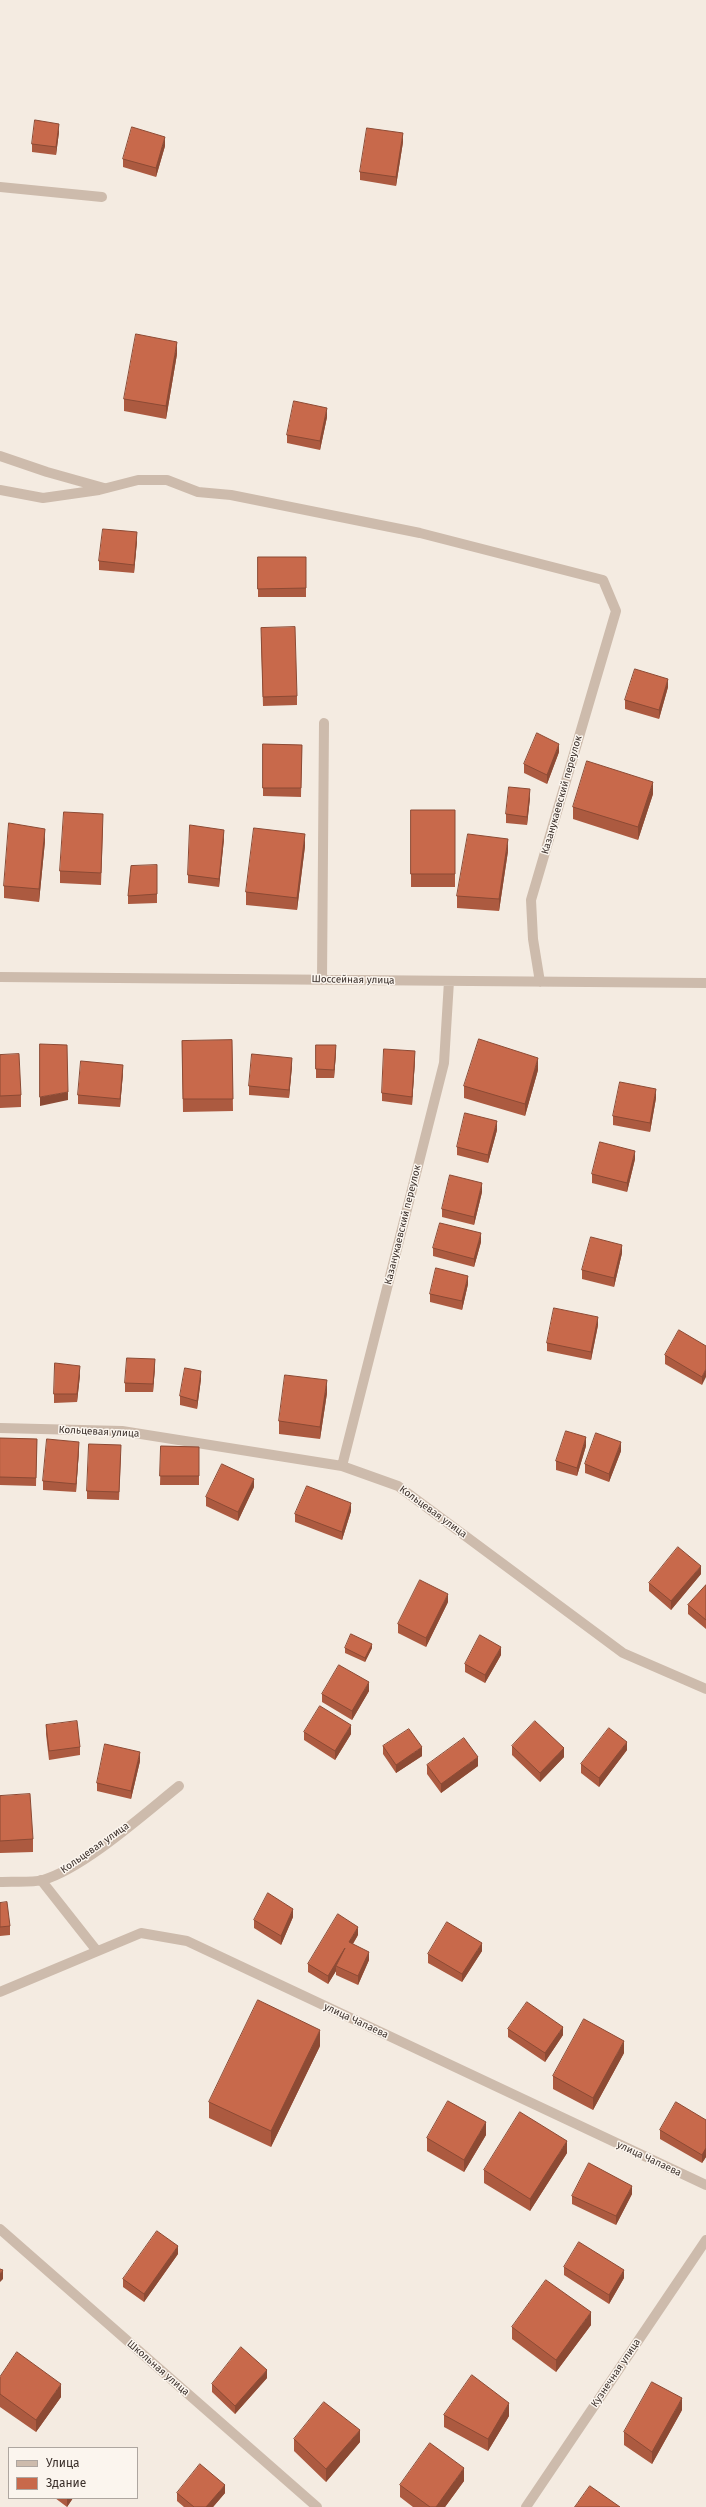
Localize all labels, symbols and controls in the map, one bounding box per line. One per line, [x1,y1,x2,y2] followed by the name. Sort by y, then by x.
[539,734,585,856] street label: Казанукаевский переулок
[311,973,395,987] street label: Шоссейная улица
[382,1164,424,1286] street label: Казанукаевский переулок
[58,1424,140,1440] street label: Кольцевая улица
[397,1483,469,1541] street label: Кольцевая улица
[59,1820,131,1876] street label: Кольцевая улица
[322,2001,390,2041] street label: улица Чапаева
[615,2139,683,2179] street label: улица Чапаева
[589,2337,643,2409] street label: Кузнечная улица
[124,2338,192,2398] street label: Школьная улица
[8,2447,138,2499] legend
[46,2456,80,2470] text: Улица
[46,2476,86,2490] text: Здание

